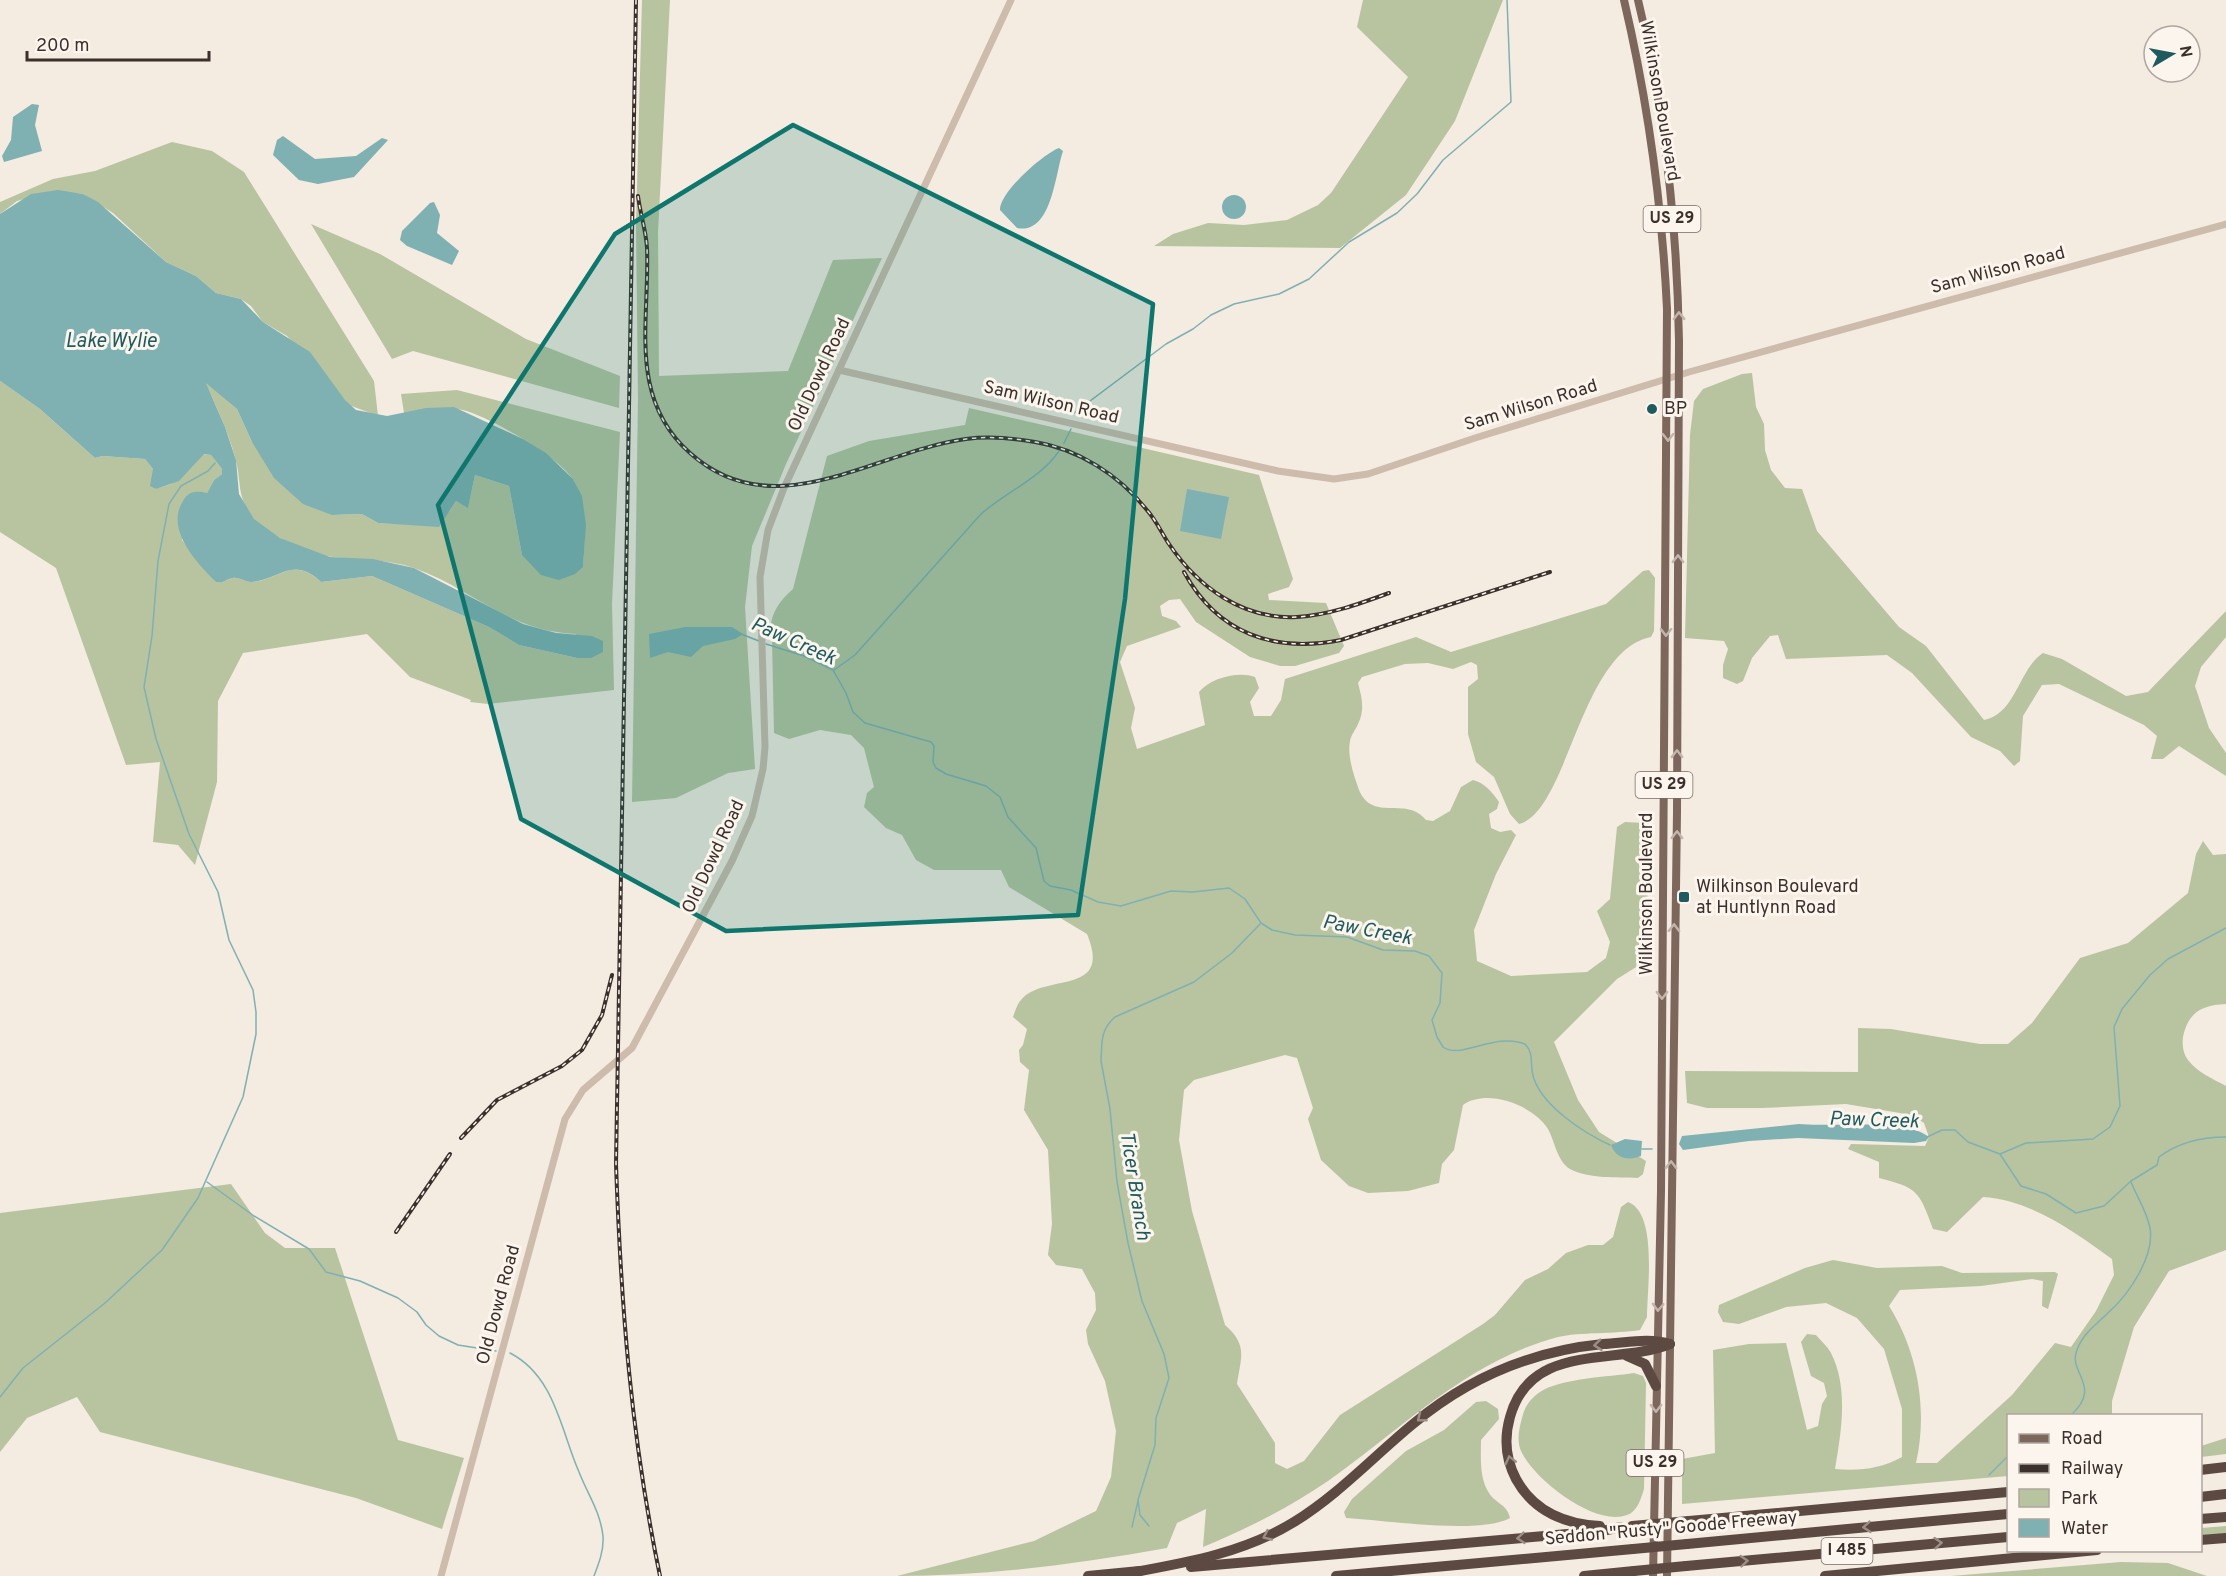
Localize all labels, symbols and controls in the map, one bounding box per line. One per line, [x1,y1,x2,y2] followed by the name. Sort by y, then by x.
[1634,19,1684,183] street label: Wilkinson Boulevard
[27,24,208,62] scale bar
[2142,24,2202,84] north arrow
[36,35,89,58] text: 200 m
[2174,44,2196,59] text: N
[1644,206,1700,232] road number: US 29
[1928,242,2068,300] street label: Sam Wilson Road
[1672,312,1685,321] one-way arrow
[784,314,856,436] street label: Old Dowd Road
[65,329,157,355] water label: Lake Wylie
[1462,375,1600,437] street label: Sam Wilson Road
[981,376,1121,430] street label: Sam Wilson Road
[1664,398,1687,421] place label: BP
[1645,402,1659,416] marker: BP
[1662,433,1674,442] one-way arrow
[1672,554,1684,563] one-way arrow
[746,612,840,673] water label: Paw Creek
[1660,628,1672,637] one-way arrow
[1671,749,1683,758] one-way arrow
[1636,772,1692,798] road number: US 29
[678,796,750,918] street label: Old Dowd Road
[1636,813,1659,975] street label: Wilkinson Boulevard
[1670,831,1683,840] one-way arrow
[1696,876,1859,920] place label: Wilkinson Boulevard at Huntlynn Road
[1677,890,1691,904] marker: Wilkinson Boulevard at Huntlynn Road
[1320,910,1415,953] water label: Paw Creek
[1668,923,1681,932] one-way arrow
[1656,991,1669,1000] one-way arrow
[1828,1106,1920,1136] water label: Paw Creek
[1113,1130,1155,1242] water label: Ticer Branch
[1665,1160,1678,1169] one-way arrow
[472,1243,526,1367] street label: Old Dowd Road
[1651,1303,1664,1312] one-way arrow
[1594,1338,1603,1351] one-way arrow
[1650,1404,1662,1413] one-way arrow
[1416,1410,1427,1421] one-way arrow
[2007,1414,2202,1552] legend
[2061,1428,2103,1451] text: Road
[1626,1450,1684,1476] road number: US 29
[1504,1455,1517,1465] one-way arrow
[2061,1458,2123,1481] text: Railway
[2061,1488,2098,1511] text: Park
[1544,1507,1798,1551] street label: Seddon "Rusty" Goode Freeway
[2061,1518,2108,1541] text: Water
[1862,1520,1871,1533] one-way arrow
[1262,1529,1273,1541] one-way arrow
[1517,1531,1526,1544] one-way arrow
[1934,1537,1943,1550] one-way arrow
[1822,1538,1872,1564] road number: I 485
[1740,1555,1749,1568] one-way arrow

